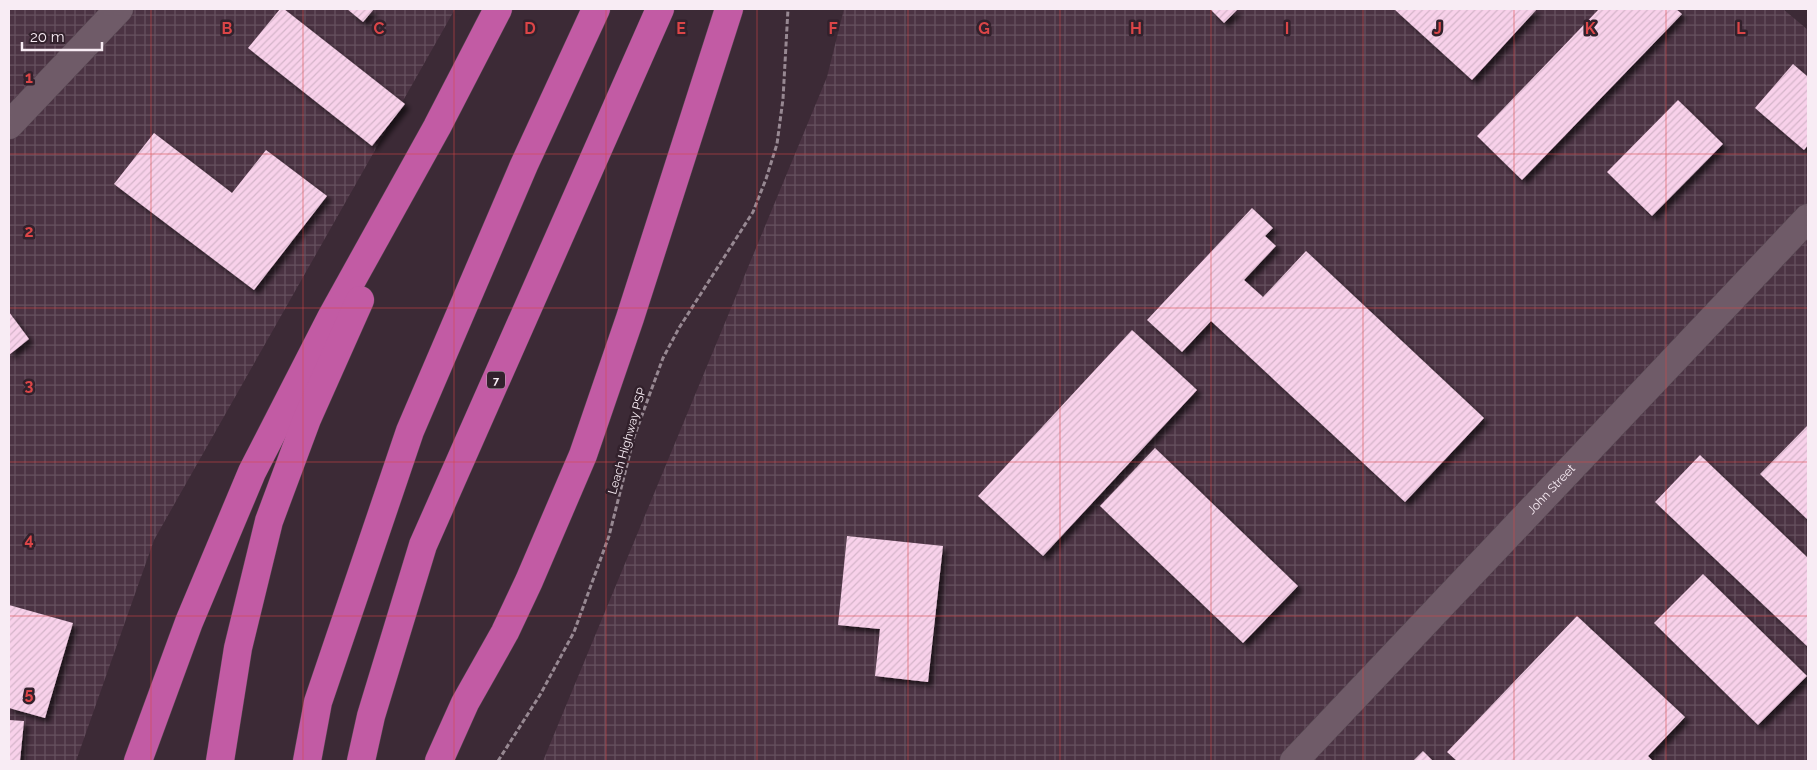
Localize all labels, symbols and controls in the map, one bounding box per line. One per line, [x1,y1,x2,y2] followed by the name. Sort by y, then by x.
[222,19,233,38] text: B
[374,19,385,38] text: C
[524,19,536,38] text: D
[676,19,686,38] text: E
[828,19,838,38] text: F
[978,19,990,38] text: G
[1130,19,1142,38] text: H
[1285,19,1289,38] text: I
[1434,19,1442,38] text: J
[1585,19,1596,38] text: K
[1736,19,1746,38] text: L
[22,20,102,52] scale bar
[30,28,65,46] text: 20 m
[25,68,33,87] text: 1
[24,222,34,241] text: 2
[487,372,505,388] road number: 7
[25,376,34,395] text: 3
[605,386,649,496] street label: Leach Highway PSP
[1524,462,1578,517] street label: John Street
[24,530,34,549] text: 4
[25,684,34,703] text: 5

